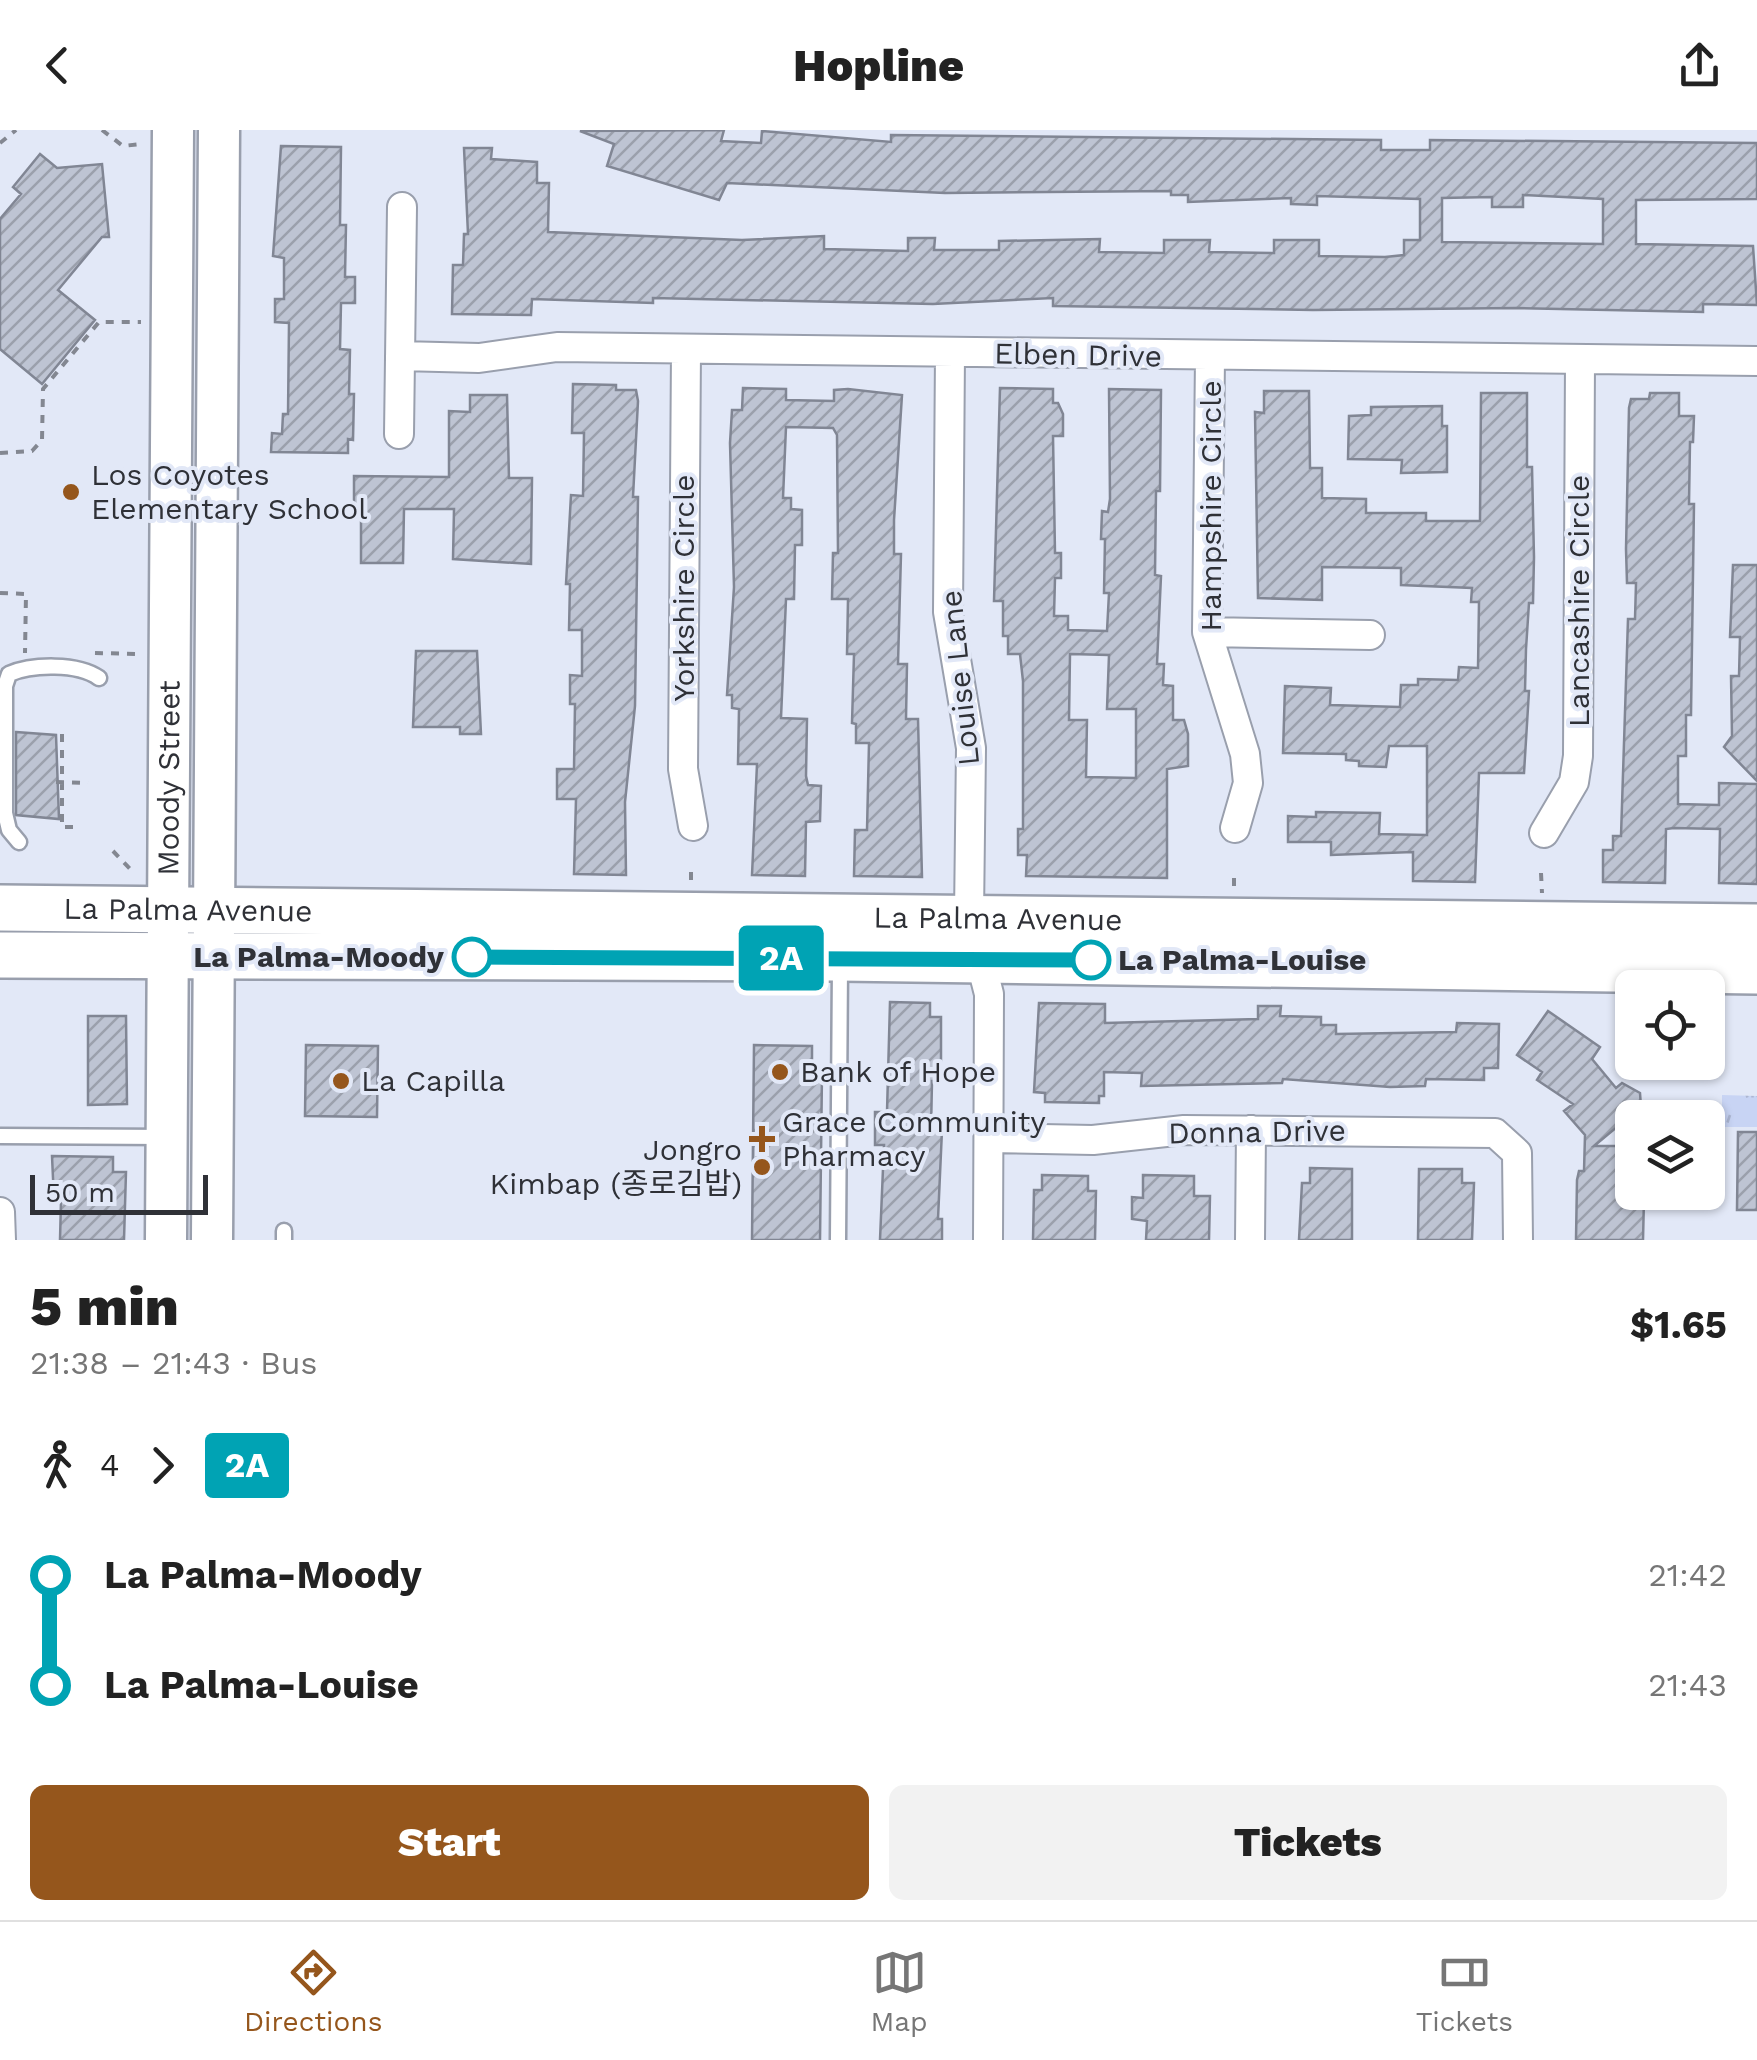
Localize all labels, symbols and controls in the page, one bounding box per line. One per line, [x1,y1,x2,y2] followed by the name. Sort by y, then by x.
[30,38,85,93] icon: back
[1672,38,1727,93] icon: share
[793,39,964,92] text: Hopline
[994,336,1162,373] street label: Elben Drive
[1193,380,1228,632] street label: Hampshire Circle
[91,457,367,526] place label: Los Coyotes Elementary School
[666,474,701,702] street label: Yorkshire Circle
[1561,475,1596,727] street label: Lancashire Circle
[60,481,82,503] marker: Los Coyotes Elementary School
[933,589,986,767] street label: Louise Lane
[150,680,187,876] street label: Moody Street
[63,891,313,928] street label: La Palma Avenue
[873,899,1123,937] street label: La Palma Avenue
[736,926,826,990] line badge: 2A
[759,937,803,979] text: 2A
[453,938,491,976] marker: La Palma-Moody
[193,939,444,974] place label: La Palma-Moody
[1072,941,1110,979] marker: La Palma-Louise
[1118,942,1366,977] place label: La Palma-Louise
[1615,970,1725,1210] map controls
[1615,970,1725,1080] button: locate
[800,1054,996,1089] place label: Bank of Hope
[769,1061,791,1083] marker: Bank of Hope
[361,1063,505,1098] place label: La Capilla
[330,1070,352,1092] marker: La Capilla
[1615,1100,1725,1210] button: layers
[782,1104,1046,1173] place label: Grace Community Pharmacy
[1168,1112,1346,1151] street label: Donna Drive
[751,1128,773,1150] marker: Grace Community Pharmacy
[490,1132,742,1201] place label: Jongro Kimbap (종로김밥)
[751,1156,773,1178] marker: Jongro Kimbap (종로김밥)
[30,1170,208,1214] scale bar
[45,1176,115,1209] text: 50 m
[30,1274,179,1338] text: 5 min
[1630,1303,1727,1347] text: $1.65
[30,1344,317,1382] text: 21:38 – 21:43 · Bus
[30,1438,85,1493] icon: walk
[135,1438,190,1493] icon: forward
[225,1444,269,1486] text: 2A
[100,1446,120,1484] text: 4
[104,1553,422,1597] text: La Palma-Moody
[1648,1556,1727,1594] text: 21:42
[104,1663,419,1707] text: La Palma-Louise
[1648,1666,1727,1704] text: 21:43
[30,1785,869,1900] button: Start
[889,1785,1727,1900] button: Tickets
[244,1945,382,2038] tab: Directions
[871,1945,928,2038] tab: Map
[1416,1945,1513,2038] tab: Tickets

